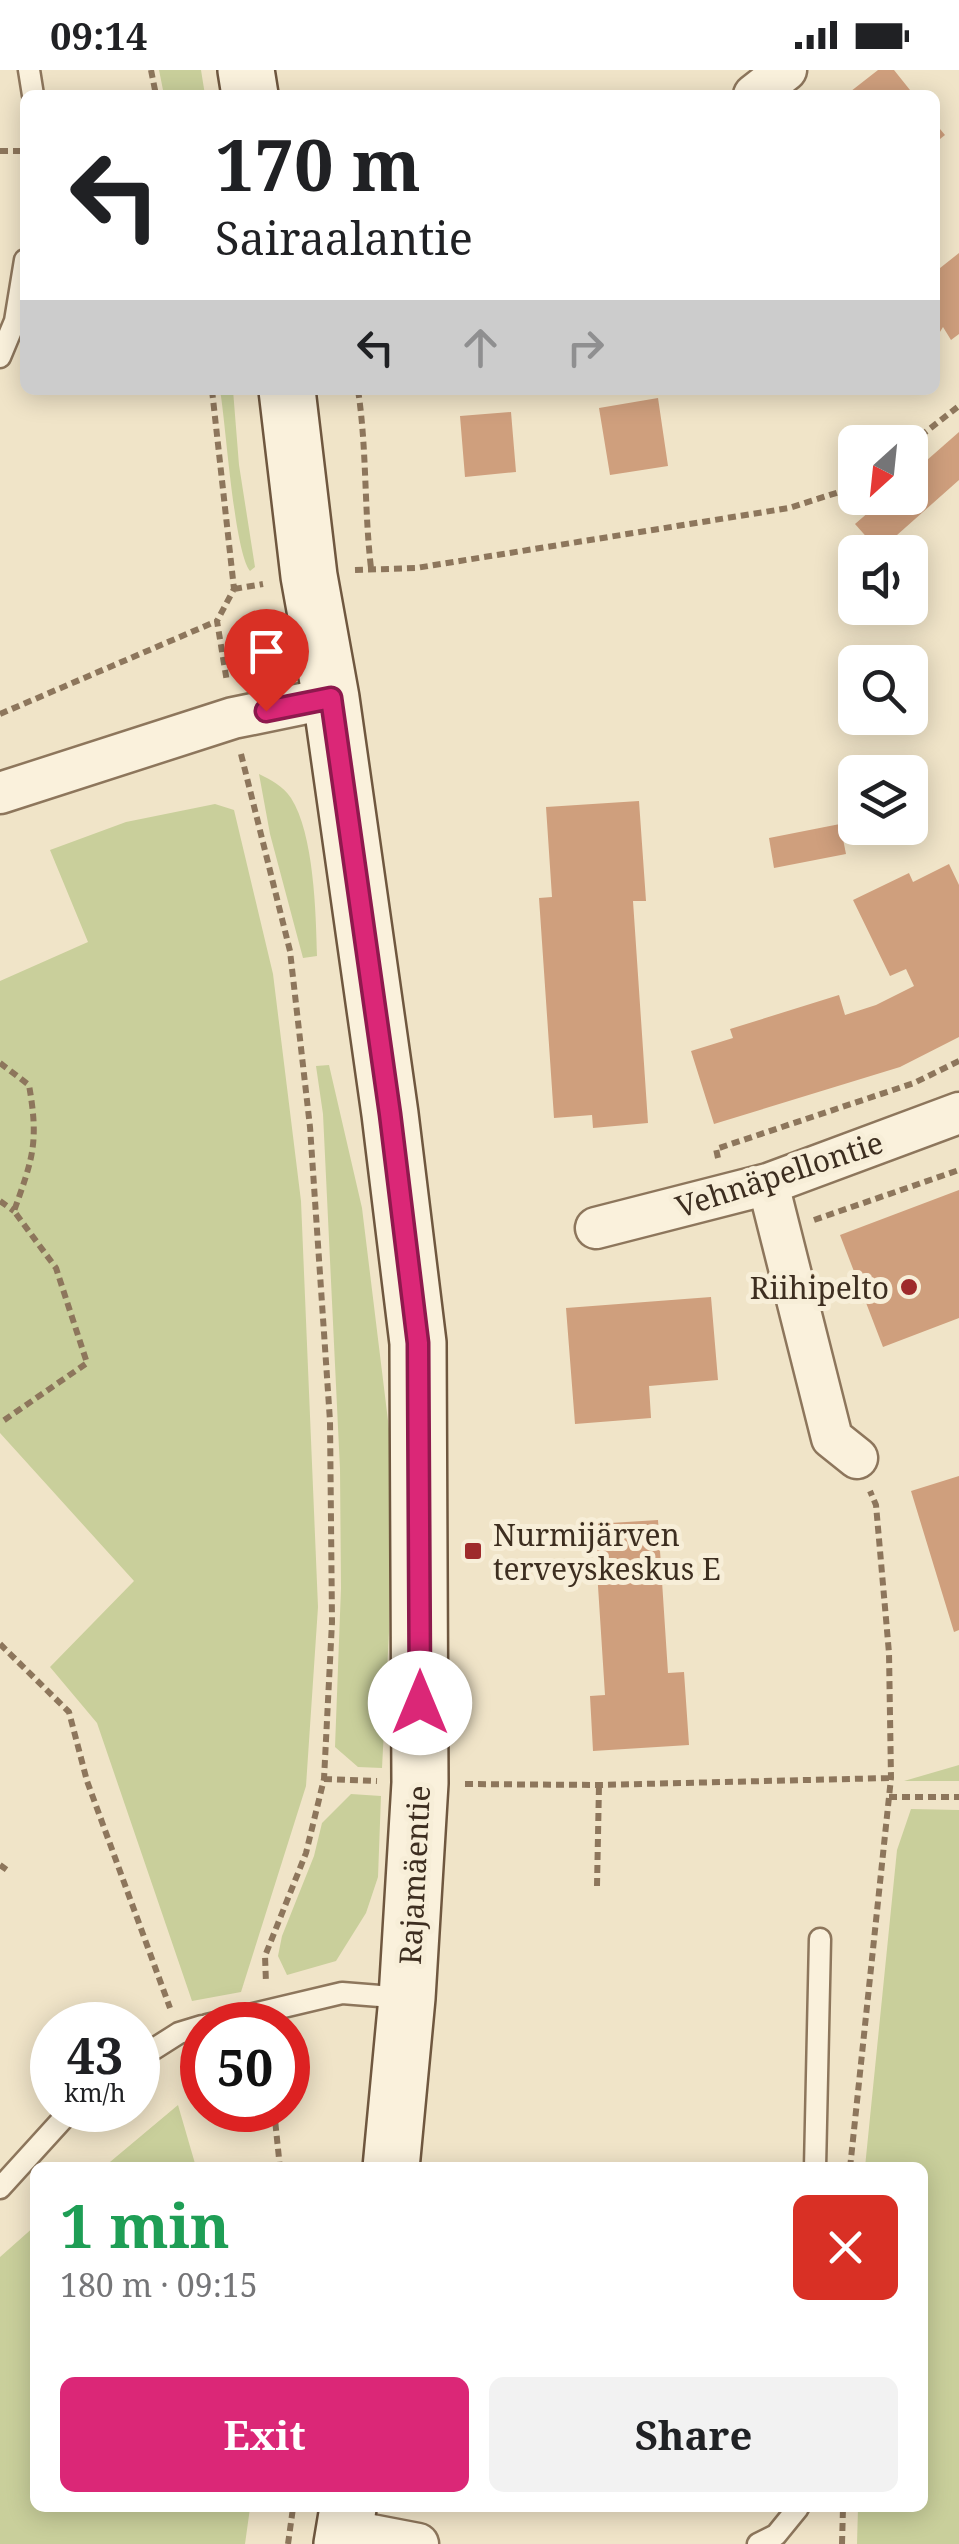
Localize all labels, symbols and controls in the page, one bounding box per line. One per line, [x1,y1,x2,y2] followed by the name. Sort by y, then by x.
[50,9,147,61] text: 09:14
[215,116,421,212] text: 170 m
[50,130,180,260] icon: left
[215,207,473,268] text: Sairaalantie
[348,320,403,375] icon: left
[453,320,508,375] icon: ahead
[558,320,613,375] icon: right
[838,425,928,515] north arrow
[838,425,928,845] map controls
[838,535,928,625] button: sound
[224,609,309,712] pin
[239,624,294,679] icon: arrive
[838,645,928,735] button: search
[838,755,928,845] button: layers
[670,1121,888,1227] street label: Vehnäpellontie
[750,1267,889,1308] place label: Riihipelto
[898,1276,920,1298] marker: Riihipelto
[493,1514,721,1589] place label: Nurmijärven terveyskeskus E
[462,1540,484,1562] marker: Nurmijärven terveyskeskus E
[368,1651,472,1755] position arrow
[389,1784,439,1966] street label: Rajamäentie
[180,2002,310,2132] speed limit sign: 50
[67,2021,123,2089] text: 43
[64,2075,126,2109] text: km/h
[60,2184,230,2266] text: 1 min
[793,2195,898,2300] button: close
[60,2263,258,2306] text: 180 m · 09:15
[60,2377,469,2492] button: Exit
[489,2377,898,2492] button: Share

